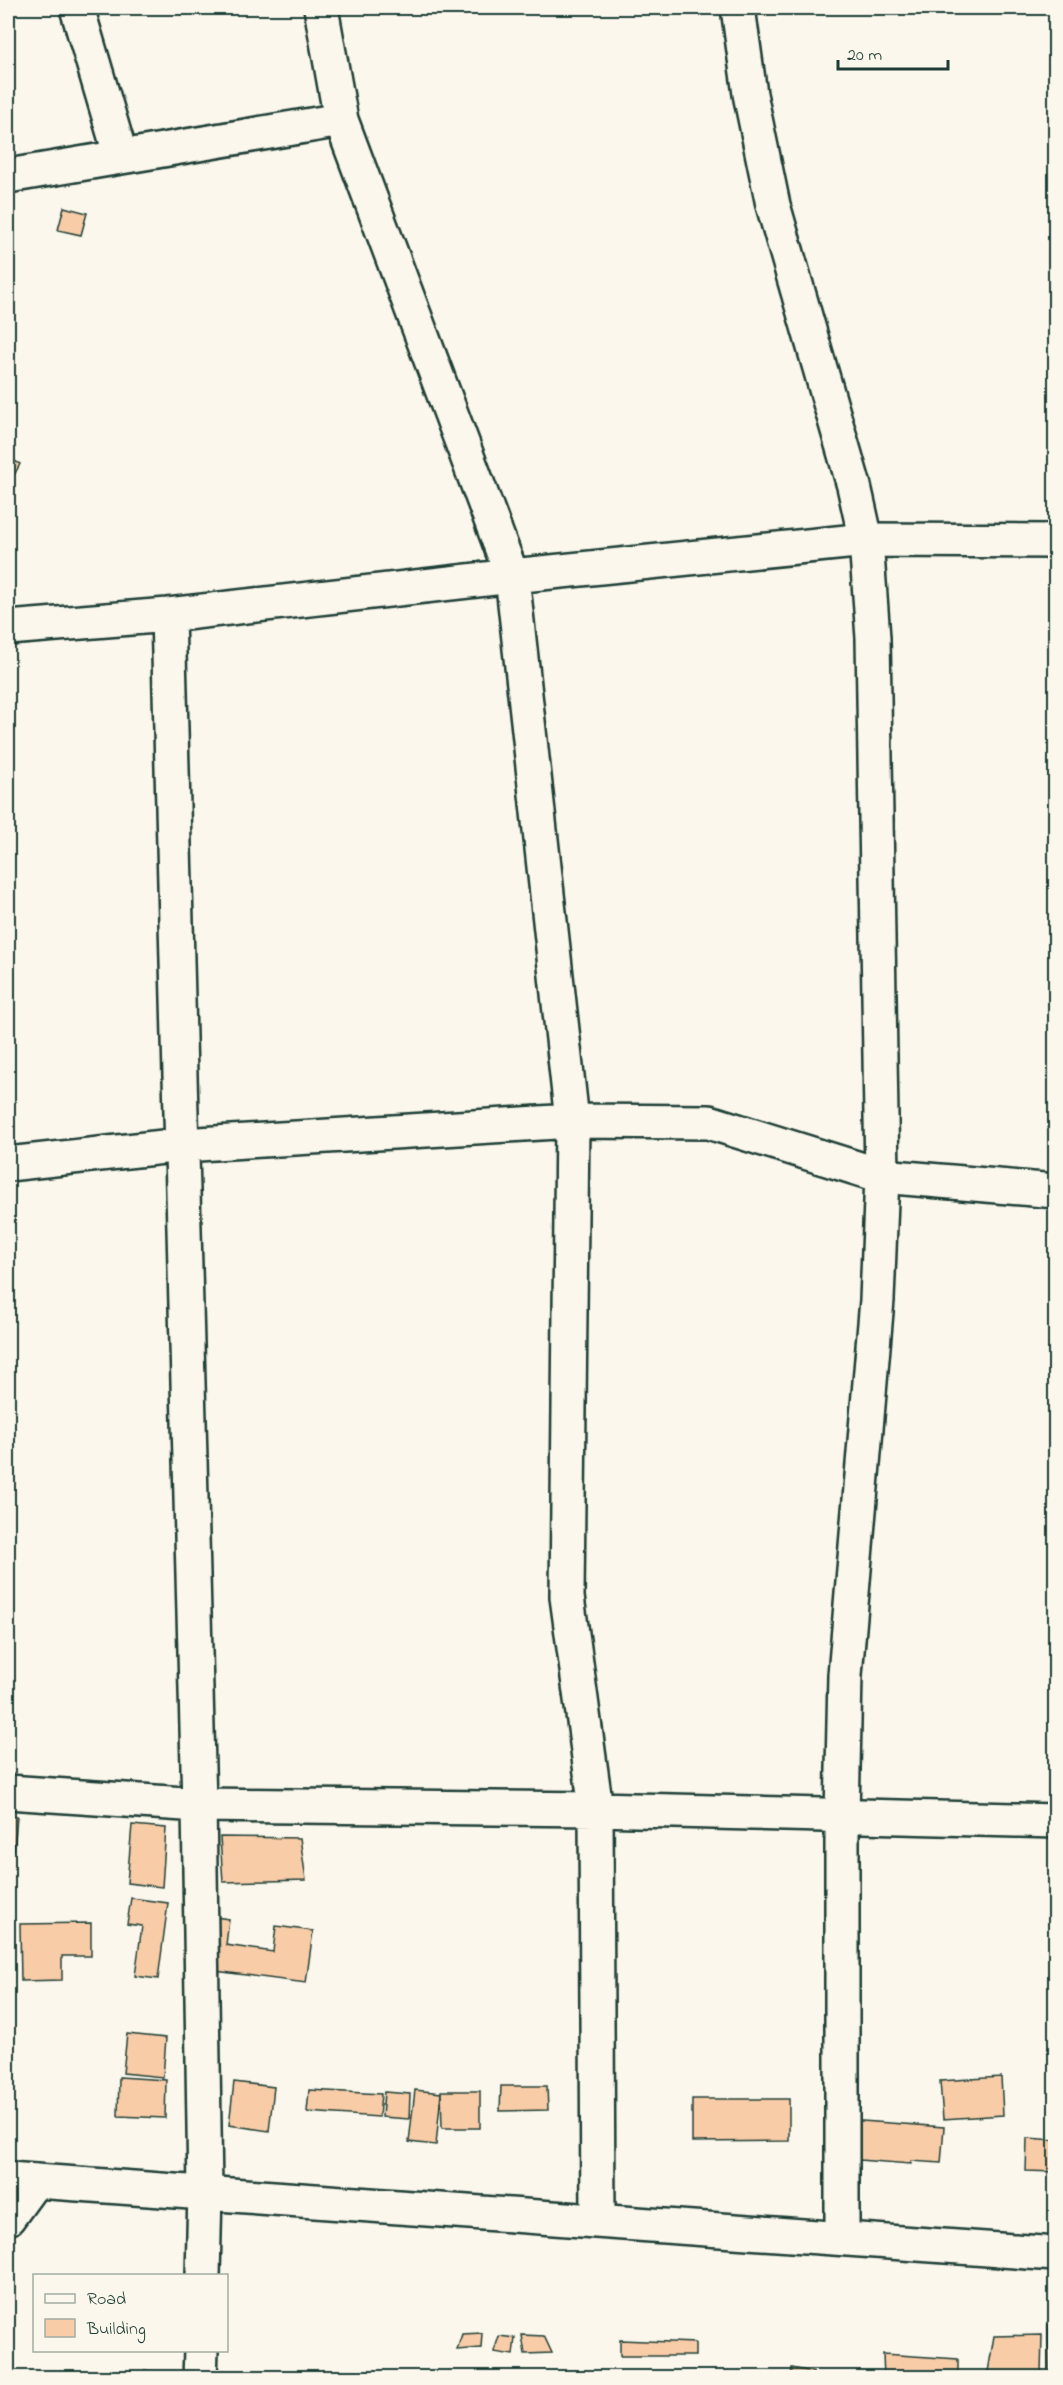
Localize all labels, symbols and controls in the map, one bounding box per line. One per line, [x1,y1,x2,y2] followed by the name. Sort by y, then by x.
[838,33,948,71] scale bar
[847,43,882,69] text: 20 m
[33,2274,228,2352] legend
[87,2287,126,2313] text: Road
[86,2317,146,2344] text: Building

